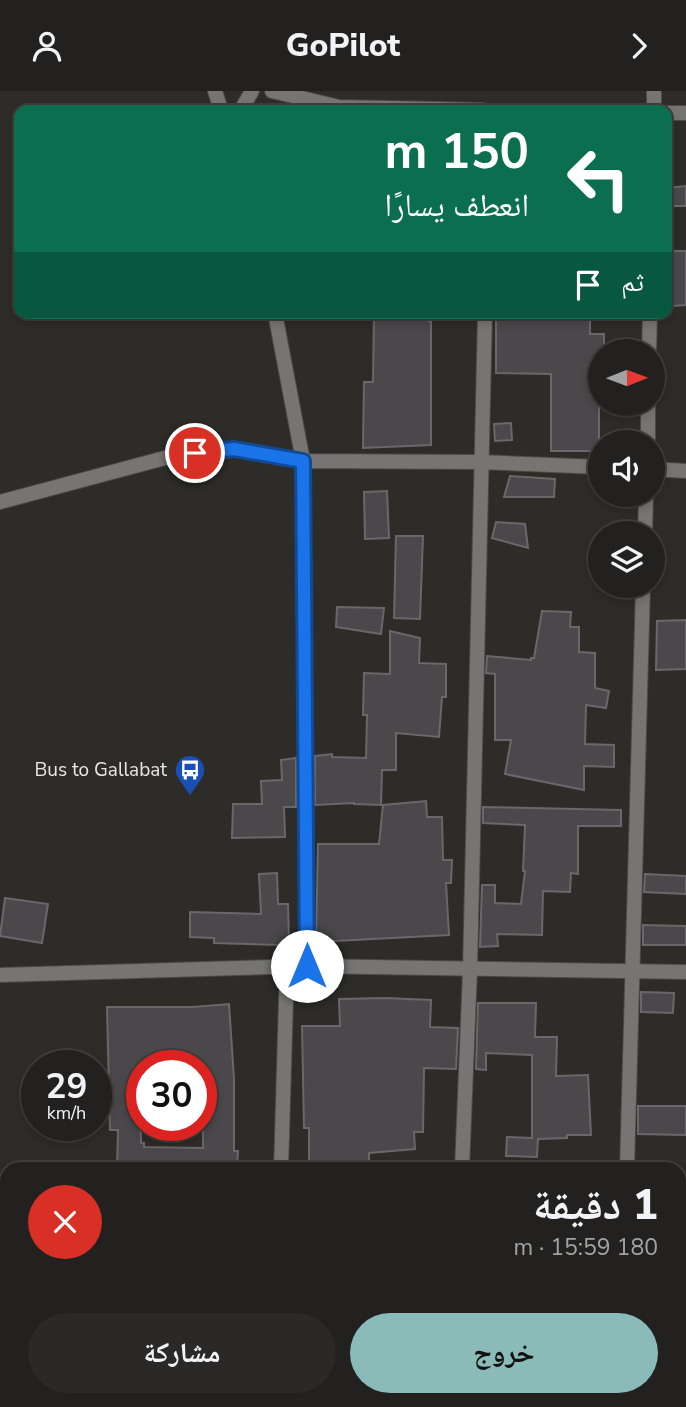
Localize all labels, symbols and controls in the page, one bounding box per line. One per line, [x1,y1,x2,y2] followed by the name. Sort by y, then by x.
[286,24,400,67] text: GoPilot
[28,27,66,65] icon: person
[620,27,658,65] icon: forward
[385,118,529,185] text: 150 m
[553,133,644,224] icon: left
[385,184,529,227] text: انعطف يسارًا
[621,265,644,300] text: ثم
[569,266,607,304] icon: arrive
[588,339,665,417] north arrow
[588,339,665,598] map controls
[165,423,225,483] pin
[588,430,665,507] button: sound
[176,434,214,472] icon: arrive
[588,521,665,598] button: layers
[173,753,207,797] bus stop icon: Bus to Gallabat
[34,757,167,783] place label: Bus to Gallabat
[270,929,344,1003] position arrow
[126,1050,217,1141] speed limit sign: 30
[45,1063,88,1110] text: 29
[47,1101,86,1125] text: km/h
[533,1177,658,1234] text: 1 دقيقة
[28,1185,102,1259] button: close
[513,1232,658,1263] text: 180 m · 15:59
[28,1313,336,1393] button: مشاركة
[350,1313,658,1393] button: خروج

